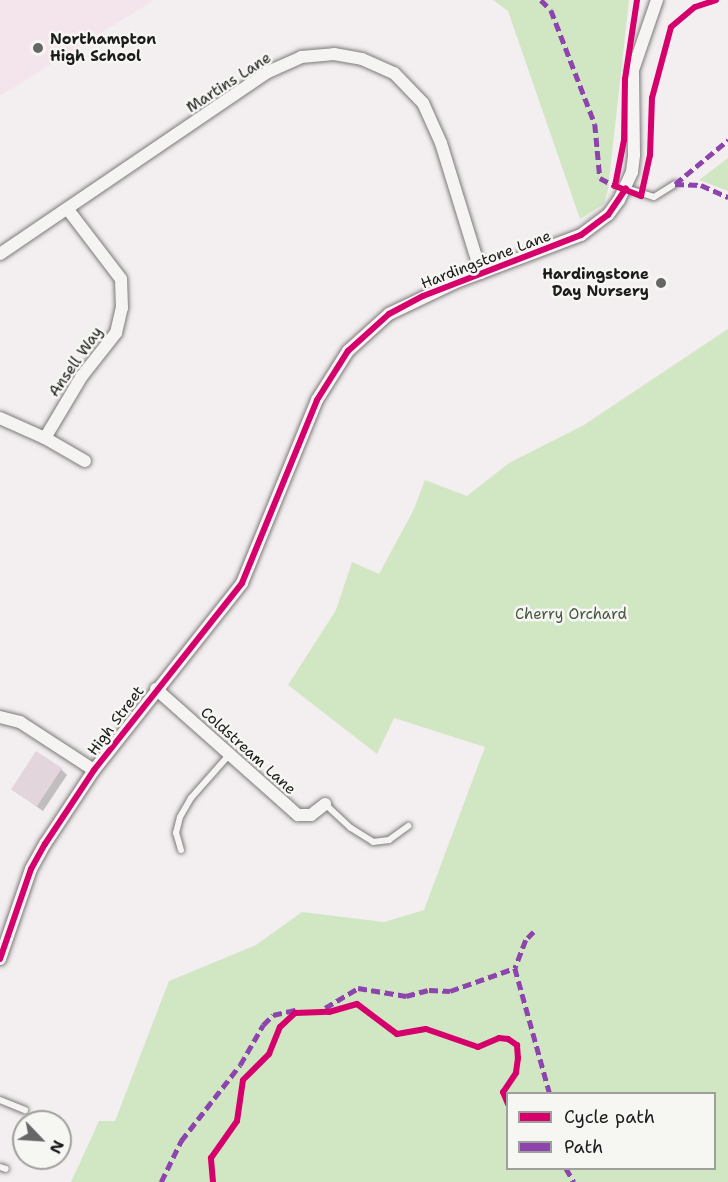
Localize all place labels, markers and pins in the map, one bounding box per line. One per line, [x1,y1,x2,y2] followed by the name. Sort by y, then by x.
[50,30,156,65] place label: Northampton High School
[31,41,45,55] marker: Northampton High School
[542,265,649,300] place label: Hardingstone Day Nursery
[654,276,668,290] marker: Hardingstone Day Nursery

